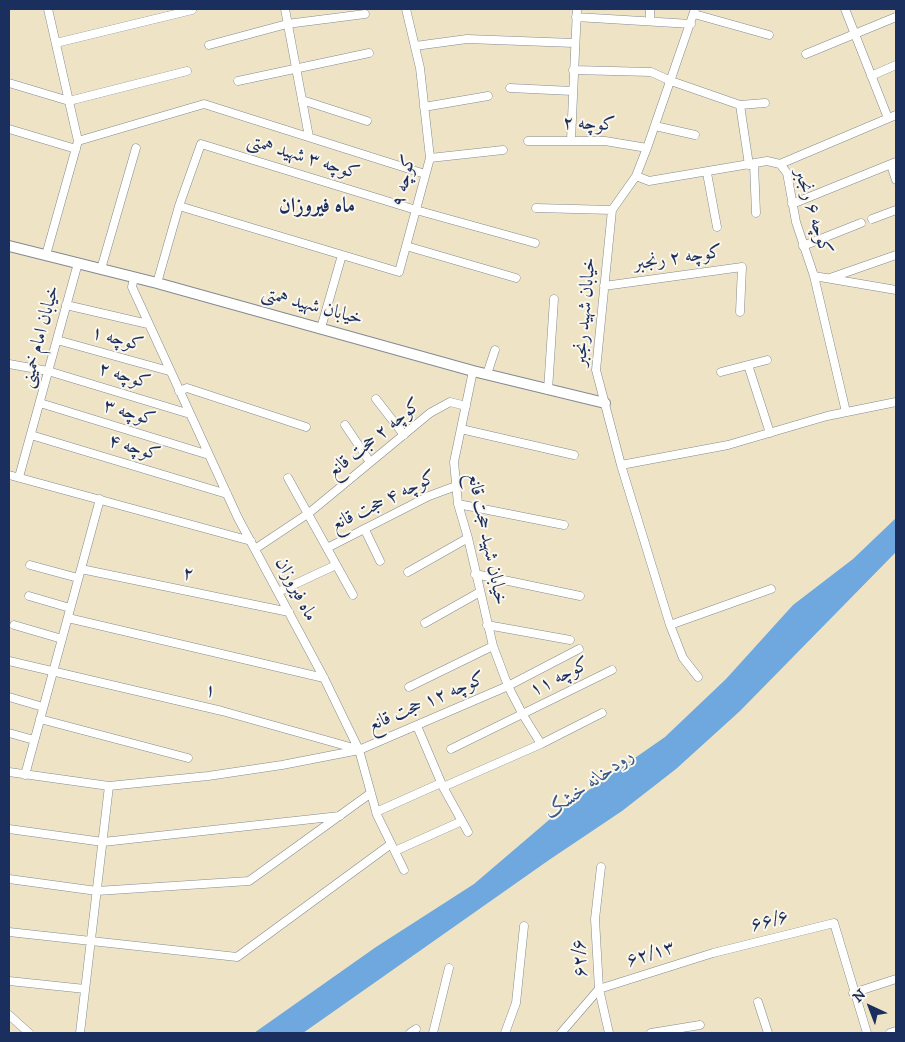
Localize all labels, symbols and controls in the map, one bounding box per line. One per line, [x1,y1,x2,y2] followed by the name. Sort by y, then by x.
[562,113,616,137] street label: کوچه ۲
[244,130,362,186] street label: کوچه ۳ شهید همتی
[388,153,422,209] street label: کوچه ۹
[788,166,836,258] street label: کوچه ۶ رنجبر
[279,195,355,221] district label: ماه فیروزان
[632,242,724,276] street label: کوچه ۲ رنجبر
[570,257,602,367] street label: خیابان شهید رنجبر
[16,283,66,391] street label: خیابان امام خمینی
[259,283,365,331] street label: خیابان شهید همتی
[88,322,146,358] street label: کوچه ۱
[95,358,153,396] street label: کوچه ۲
[323,394,427,484] street label: کوچه ۲ حجت قانع
[100,395,158,433] street label: کوچه ۳
[105,430,163,468] street label: کوچه ۴
[328,467,440,537] street label: کوچه ۴ حجت قانع
[461,471,511,607] street label: خیابان شهید حجت قانع
[269,554,321,626] street label: ماه فیروزان
[180,563,196,587] street label: ۲
[526,653,594,703] street label: کوچه ۱۱
[365,668,489,738] street label: کوچه ۱۲ حجت قانع
[202,680,218,704] street label: ۱
[541,745,639,825] water label: رودخانه خشک
[749,906,791,938] street label: ۶۶/۶
[624,937,678,973] street label: ۶۲/۱۳
[569,938,593,978] street label: ۶۲/۶
[845,982,895,1032] north arrow
[849,986,870,1007] text: N

